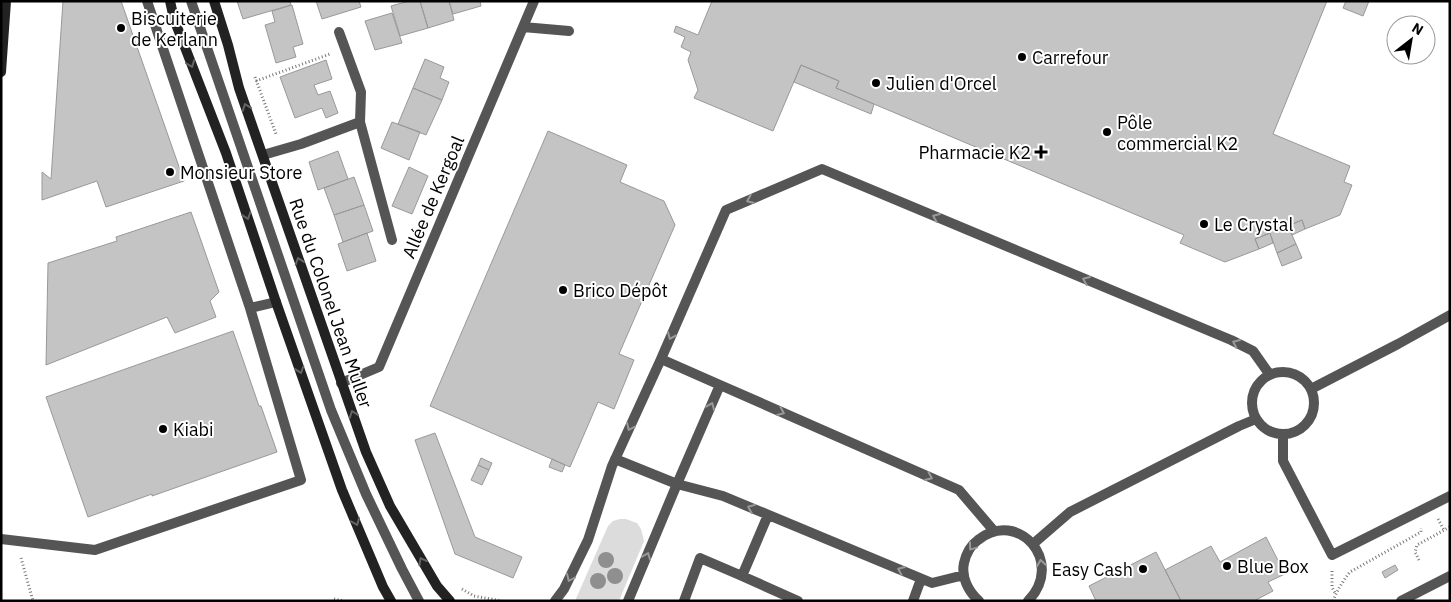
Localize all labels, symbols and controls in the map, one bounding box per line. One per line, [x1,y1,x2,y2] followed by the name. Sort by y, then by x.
[131,7,218,51] place label: Biscuiterie de Kerlann
[1386,15,1436,65] north arrow
[1409,19,1427,39] text: N
[115,22,127,34] marker: Biscuiterie de Kerlann
[1032,46,1109,69] place label: Carrefour
[1016,51,1028,63] marker: Carrefour
[185,59,195,68] one-way arrow
[886,72,997,95] place label: Julien d'Orcel
[870,77,882,89] marker: Julien d'Orcel
[242,104,252,112] one-way arrow
[1117,111,1238,155] place label: Pôle commercial K2
[1101,126,1113,138] marker: Pôle commercial K2
[397,132,469,262] street label: Allée de Kergoal
[918,141,1031,164] place label: Pharmacie K2
[1035,146,1047,158] marker: Pharmacie K2
[180,161,302,184] place label: Monsieur Store
[164,166,176,178] marker: Monsieur Store
[746,194,755,205] one-way arrow
[284,195,378,411] street label: Rue du Colonel Jean Muller
[241,212,251,220] one-way arrow
[932,213,941,223] one-way arrow
[1214,213,1293,236] place label: Le Crystal
[1198,218,1210,230] marker: Le Crystal
[295,257,305,266] one-way arrow
[1082,275,1091,286] one-way arrow
[573,279,668,302] place label: Brico Dépôt
[557,284,569,296] marker: Brico Dépôt
[667,331,678,340] one-way arrow
[1232,338,1241,349] one-way arrow
[294,365,304,374] one-way arrow
[704,402,715,411] one-way arrow
[776,405,785,416] one-way arrow
[349,411,359,419] one-way arrow
[173,418,213,441] place label: Kiabi
[626,422,636,431] one-way arrow
[157,423,169,435] marker: Kiabi
[924,471,933,482] one-way arrow
[747,504,756,514] one-way arrow
[350,518,360,526] one-way arrow
[969,541,978,551] one-way arrow
[641,552,651,561] one-way arrow
[1237,555,1309,578] place label: Blue Box
[419,557,429,566] one-way arrow
[1036,558,1046,567] one-way arrow
[1051,558,1133,581] place label: Easy Cash
[1221,560,1233,572] marker: Blue Box
[1137,563,1149,575] marker: Easy Cash
[897,566,906,577] one-way arrow
[566,572,576,581] one-way arrow

